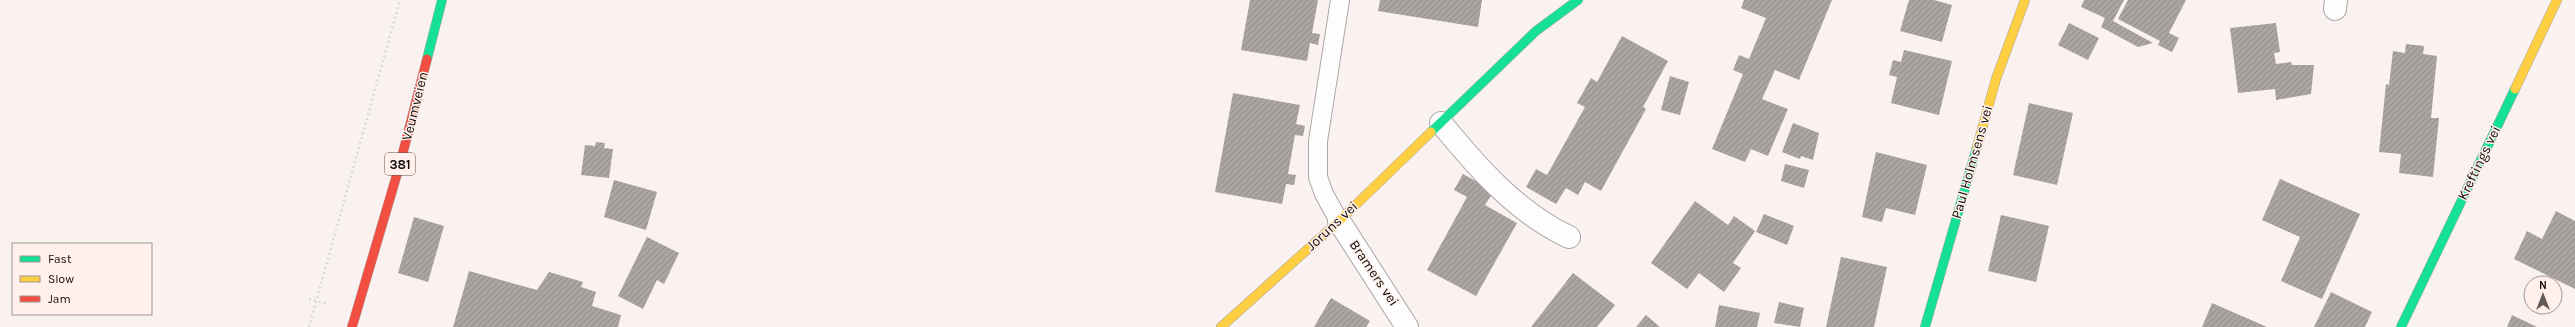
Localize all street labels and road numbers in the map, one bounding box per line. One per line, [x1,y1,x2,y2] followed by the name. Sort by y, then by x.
[398,70,432,142] street label: Veumveien
[1948,103,1996,221] street label: Paul Holmsens vei
[2454,123,2504,203] street label: Kreftings vei
[385,153,415,175] road number: 381
[1303,198,1361,254] street label: Joruns vei
[1346,237,1402,309] street label: Bramers vei

